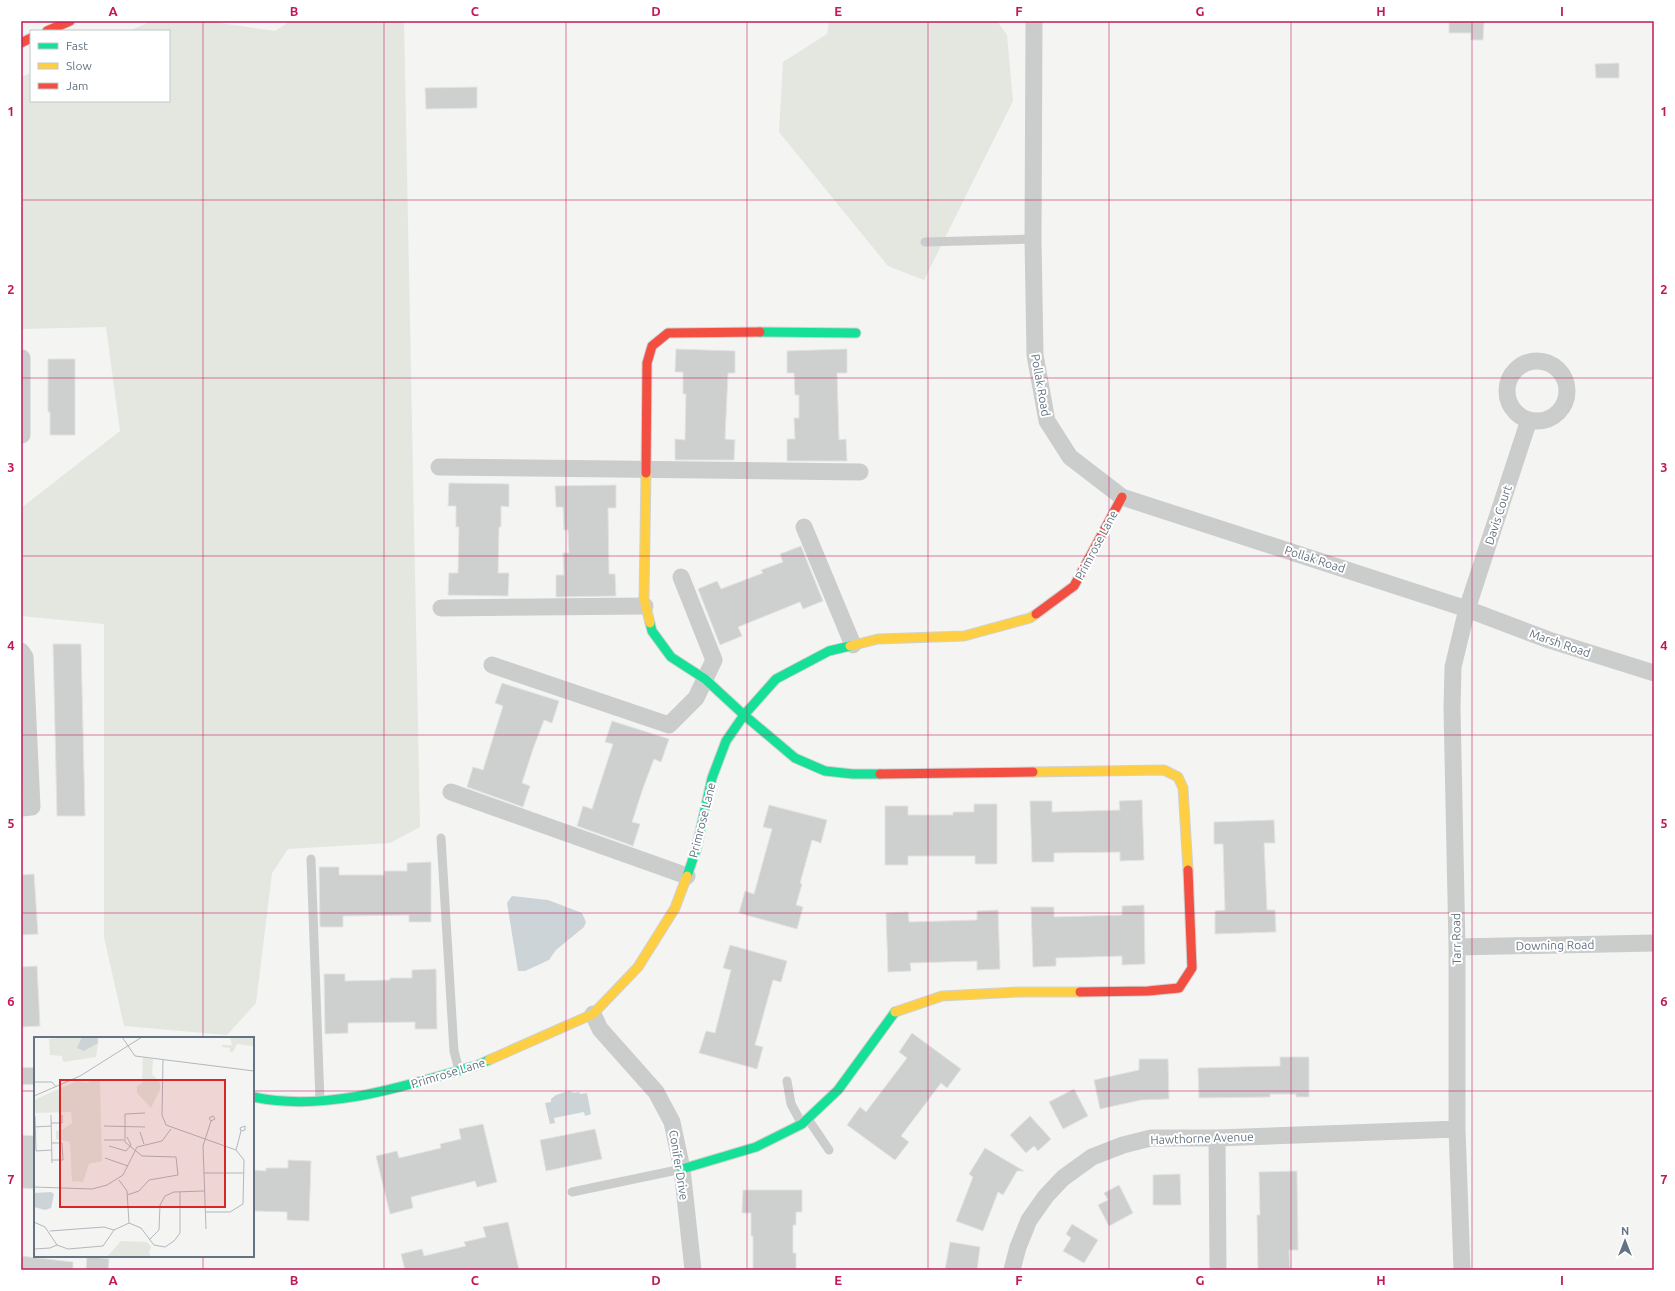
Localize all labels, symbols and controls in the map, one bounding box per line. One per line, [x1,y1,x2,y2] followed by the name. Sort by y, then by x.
[108,4,118,18] text: A
[290,4,299,18] text: B
[471,4,480,18] text: C
[651,4,661,18] text: D
[834,4,842,18] text: E
[1015,4,1023,18] text: F
[1196,4,1205,18] text: G
[1376,4,1386,18] text: H
[1560,4,1564,18] text: I
[30,30,170,102] legend
[66,39,88,52] text: Fast
[66,59,92,72] text: Slow
[66,79,88,92] text: Jam
[7,104,15,118] text: 1
[1660,104,1668,118] text: 1
[7,282,15,296] text: 2
[1660,282,1668,296] text: 2
[1029,353,1053,417] street label: Pollak Road
[7,460,15,474] text: 3
[1660,460,1668,474] text: 3
[1482,483,1514,546] street label: Davis Court
[1072,508,1120,582] street label: Primrose Lane
[1283,543,1347,575] street label: Pollak Road
[1528,626,1592,660] street label: Marsh Road
[7,638,15,652] text: 4
[1660,638,1668,652] text: 4
[686,781,718,859] street label: Primrose Lane
[7,816,15,830] text: 5
[1660,816,1668,830] text: 5
[1449,913,1463,965] street label: Tarr Road
[1516,938,1594,952] street label: Downing Road
[7,994,15,1008] text: 6
[1660,994,1668,1008] text: 6
[34,1037,254,1257] inset map
[409,1056,487,1090] street label: Primrose Lane
[667,1129,691,1201] street label: Conifer Drive
[1150,1130,1254,1146] street label: Hawthorne Avenue
[7,1172,15,1186] text: 7
[1660,1172,1668,1186] text: 7
[1605,1221,1645,1261] north arrow
[1621,1225,1629,1237] text: N
[108,1273,118,1287] text: A
[290,1273,299,1287] text: B
[471,1273,480,1287] text: C
[651,1273,661,1287] text: D
[834,1273,842,1287] text: E
[1015,1273,1023,1287] text: F
[1196,1273,1205,1287] text: G
[1376,1273,1386,1287] text: H
[1560,1273,1564,1287] text: I

